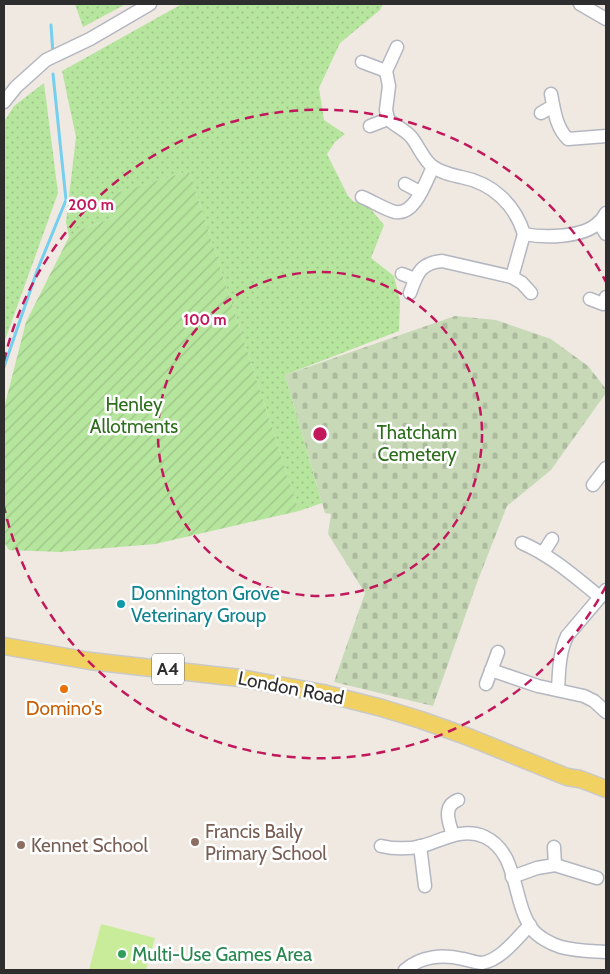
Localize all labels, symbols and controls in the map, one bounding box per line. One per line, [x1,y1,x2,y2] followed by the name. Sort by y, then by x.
[68,196,114,214] text: 200 m
[183,311,227,329] text: 100 m
[90,393,178,438] park label: Henley Allotments
[377,421,457,466] park label: Thatcham Cemetery
[311,425,329,443] centre of rings
[131,582,280,627] place label: Donnington Grove Veterinary Group
[115,598,127,610] marker: Donnington Grove Veterinary Group
[152,654,184,684] road number: A4
[236,666,346,710] street label: London Road
[58,683,70,695] marker: Domino's
[26,697,102,720] place label: Domino's
[205,820,327,865] place label: Francis Baily Primary School
[31,834,148,857] place label: Kennet School
[189,836,201,848] marker: Francis Baily Primary School
[15,839,27,851] marker: Kennet School
[132,943,312,966] place label: Multi-Use Games Area
[116,948,128,960] marker: Multi-Use Games Area

